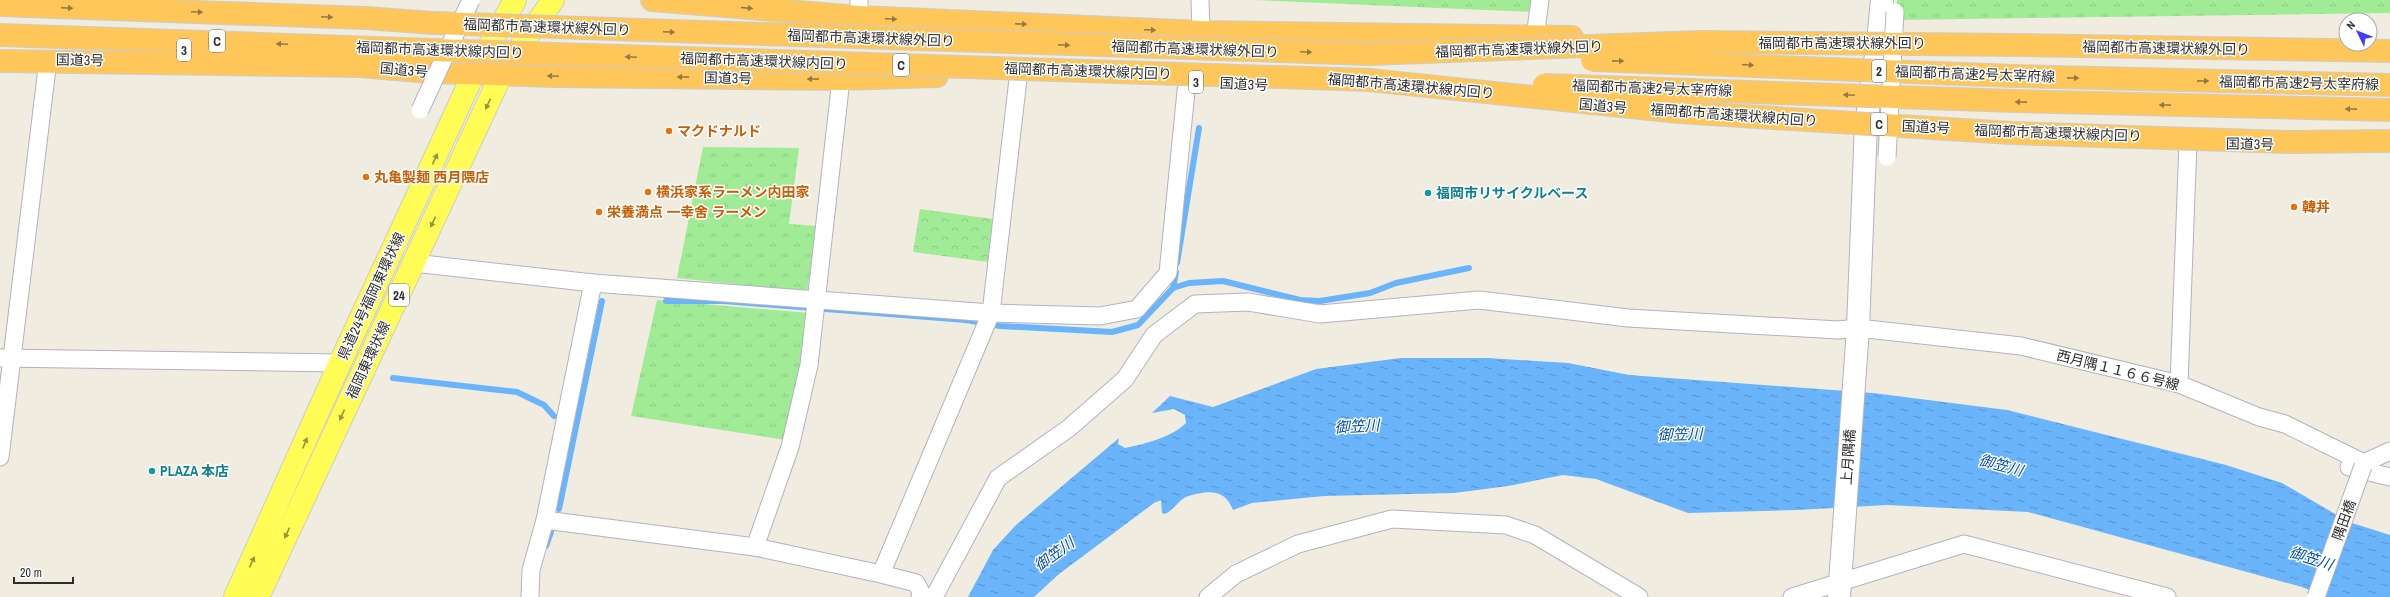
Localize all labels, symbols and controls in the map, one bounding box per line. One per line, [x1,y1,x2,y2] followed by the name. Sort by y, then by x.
[61,4,73,11] one-way arrow
[741,5,753,11] one-way arrow
[191,9,204,15] one-way arrow
[2338,12,2378,52] north arrow
[321,13,333,20] one-way arrow
[463,15,631,39] street label: 福岡都市高速環状線外回り
[885,15,897,22] one-way arrow
[2343,18,2358,32] text: N
[1015,21,1027,28] one-way arrow
[787,26,955,50] street label: 福岡都市高速環状線外回り
[1144,26,1156,33] one-way arrow
[663,28,675,35] one-way arrow
[209,30,225,52] road number: C
[1758,34,1926,52] street label: 福岡都市高速環状線外回り
[1111,37,1279,61] street label: 福岡都市高速環状線外回り
[1435,37,1603,61] street label: 福岡都市高速環状線外回り
[356,38,524,62] street label: 福岡都市高速環状線内回り
[2082,38,2250,58] street label: 福岡都市高速環状線外回り
[177,39,191,61] road number: 3
[276,40,288,47] one-way arrow
[1058,41,1070,48] one-way arrow
[680,49,848,73] street label: 福岡都市高速環状線内回り
[1300,49,1312,56] one-way arrow
[56,51,104,69] street label: 国道3号
[625,53,637,60] one-way arrow
[893,54,909,76] road number: C
[1612,57,1624,64] one-way arrow
[379,59,429,81] street label: 国道3号
[1004,59,1172,83] street label: 福岡都市高速環状線内回り
[1872,60,1886,82] road number: 2
[1742,62,1755,68] one-way arrow
[1895,62,2055,86] street label: 福岡都市高速2号太宰府線
[704,69,752,87] street label: 国道3号
[1327,70,1495,102] street label: 福岡都市高速環状線内回り
[1189,71,1203,93] road number: 3
[546,73,559,79] one-way arrow
[2219,73,2379,93] street label: 福岡都市高速2号太宰府線
[676,74,689,80] one-way arrow
[1219,74,1269,94] street label: 国道3号
[2067,75,2080,81] one-way arrow
[806,76,819,82] one-way arrow
[1572,76,1732,100] street label: 福岡都市高速2号太宰府線
[2197,78,2210,84] one-way arrow
[1842,92,1855,98] one-way arrow
[1578,95,1628,117] street label: 国道3号
[485,98,491,109] one-way arrow
[2015,98,2027,105] one-way arrow
[1650,100,1818,130] street label: 福岡都市高速環状線内回り
[2158,102,2171,108] one-way arrow
[2345,106,2357,113] one-way arrow
[1871,113,1887,135] road number: C
[1901,117,1951,137] street label: 国道3号
[1974,121,2142,145] street label: 福岡都市高速環状線内回り
[677,122,761,140] place label: マクドナルド
[664,126,674,136] marker: マクドナルド
[2226,135,2274,153] street label: 国道3号
[432,154,438,165] one-way arrow
[374,168,489,186] place label: 丸亀製麺 西月隈店
[361,172,371,182] marker: 丸亀製麺 西月隈店
[656,183,809,201] place label: 横浜家系ラーメン内田家
[1436,184,1589,202] place label: 福岡市リサイクルベース
[643,187,653,197] marker: 横浜家系ラーメン内田家
[1423,188,1433,198] marker: 福岡市リサイクルベース
[2302,198,2330,216] place label: 韓丼
[2289,202,2299,212] marker: 韓丼
[607,203,767,221] place label: 栄養満点 一幸舍 ラーメン
[594,207,604,217] marker: 栄養満点 一幸舍 ラーメン
[430,216,436,227] one-way arrow
[334,230,408,362] street label: 県道24号福岡東環状線
[389,284,409,306] road number: 24
[343,318,393,402] street label: 福岡東環状線
[2055,346,2181,394] street label: 西月隅１１６６号線
[339,410,345,421] one-way arrow
[1334,414,1382,438] water label: 御笠川
[1657,423,1705,445] water label: 御笠川
[1837,428,1859,486] street label: 上月隅橋
[302,437,308,449] one-way arrow
[1977,449,2027,481] water label: 御笠川
[160,462,229,480] place label: PLAZA 本店
[147,466,157,476] marker: PLAZA 本店
[2328,497,2360,543] street label: 隅田橋
[284,527,290,539] one-way arrow
[1030,531,1080,576] water label: 御笠川
[2286,541,2338,576] water label: 御笠川
[249,556,255,567] one-way arrow
[14,559,73,585] scale bar
[20,565,42,581] text: 20 m

